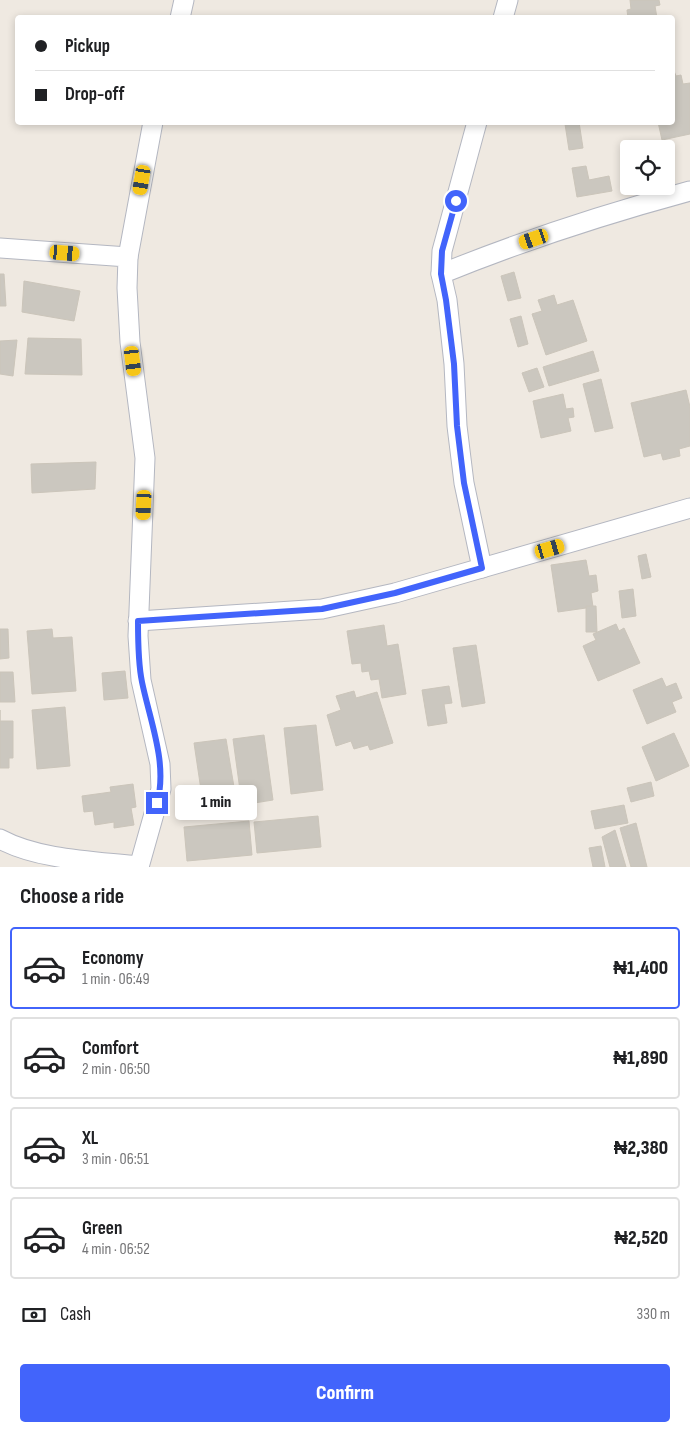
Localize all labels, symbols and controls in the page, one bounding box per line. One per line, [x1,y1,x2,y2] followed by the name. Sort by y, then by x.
[65,35,110,58] text: Pickup
[65,83,125,106] text: Drop-off
[620,140,675,195] map controls
[620,140,675,195] button: locate
[132,164,151,196] car
[445,190,467,212] route start
[517,227,550,251] car
[49,244,80,262] car
[123,345,142,377] car
[135,490,152,520] car
[533,538,566,560] car
[174,786,257,820] callout: 1 min
[146,792,168,814] route end
[201,793,231,812] text: 1 min
[20,883,124,910] text: Choose a ride
[22,946,67,991] icon: car
[82,947,144,970] text: Economy
[613,957,668,980] text: ₦1,400
[82,970,150,989] text: 1 min · 06:49
[22,1036,67,1081] icon: car
[82,1037,139,1060] text: Comfort
[613,1047,668,1070] text: ₦1,890
[82,1060,150,1079] text: 2 min · 06:50
[22,1126,67,1171] icon: car
[82,1127,98,1150] text: XL
[614,1137,668,1160] text: ₦2,380
[82,1150,149,1169] text: 3 min · 06:51
[22,1216,67,1261] icon: car
[82,1217,122,1240] text: Green
[614,1227,668,1250] text: ₦2,520
[82,1240,150,1259] text: 4 min · 06:52
[20,1301,48,1329] icon: cash
[60,1303,91,1326] text: Cash
[637,1305,670,1324] text: 330 m
[20,1364,670,1422] button: Confirm

